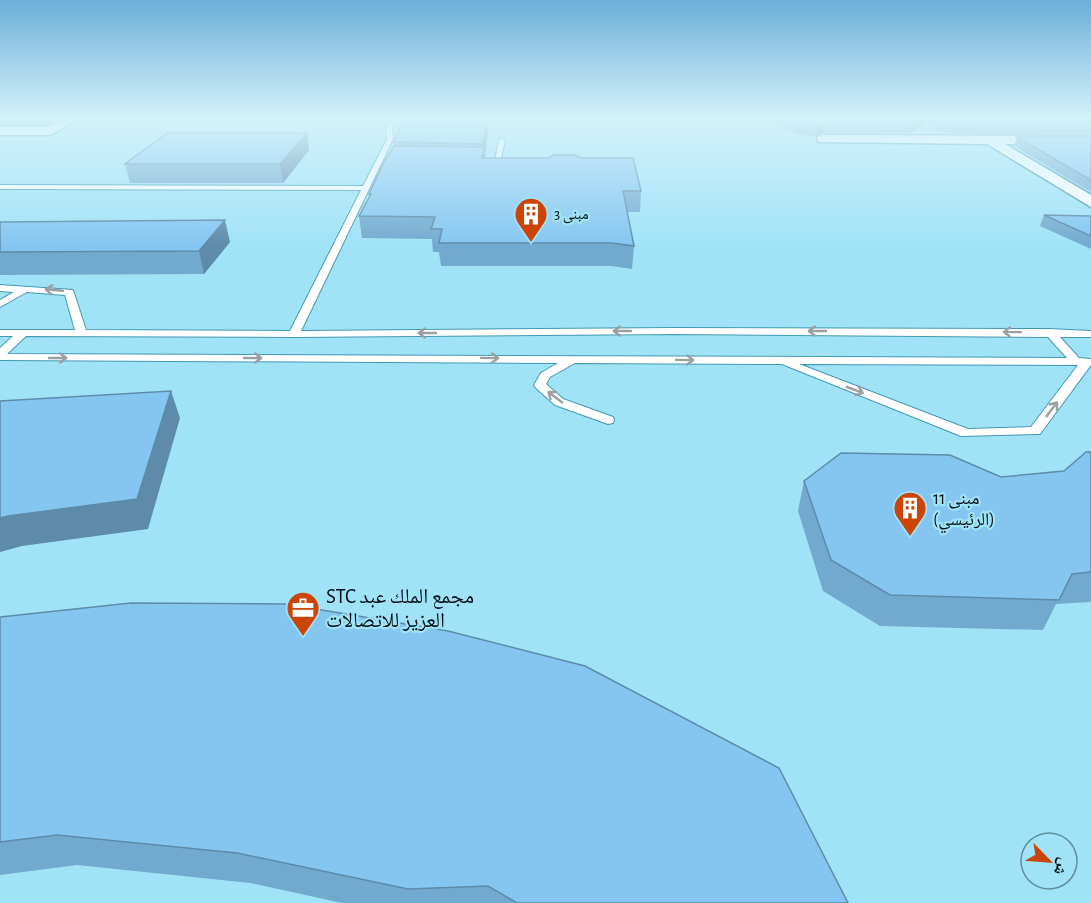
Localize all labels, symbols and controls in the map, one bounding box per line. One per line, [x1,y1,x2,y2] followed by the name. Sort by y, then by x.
[513,196,549,243] building icon: مبنى 3
[554,207,589,224] place label: مبنى 3
[44,285,64,296] one-way arrow
[612,325,632,337] one-way arrow
[807,325,827,337] one-way arrow
[1002,326,1022,338] one-way arrow
[417,327,437,339] one-way arrow
[48,352,68,363] one-way arrow
[243,352,263,364] one-way arrow
[480,352,500,364] one-way arrow
[675,354,695,366] one-way arrow
[845,385,864,396] one-way arrow
[547,391,563,403] one-way arrow
[1045,401,1058,417] one-way arrow
[892,490,928,537] building icon: مبنى 11 (الرئيسي)
[933,490,995,534] place label: مبنى 11 (الرئيسي)
[326,586,474,631] place label: STC مجمع الملك عبد العزيز للاتصالات
[285,590,321,637] office icon: STC مجمع الملك عبد العزيز للاتصالات
[1019,831,1079,891] north arrow
[1050,855,1073,878] text: ش

